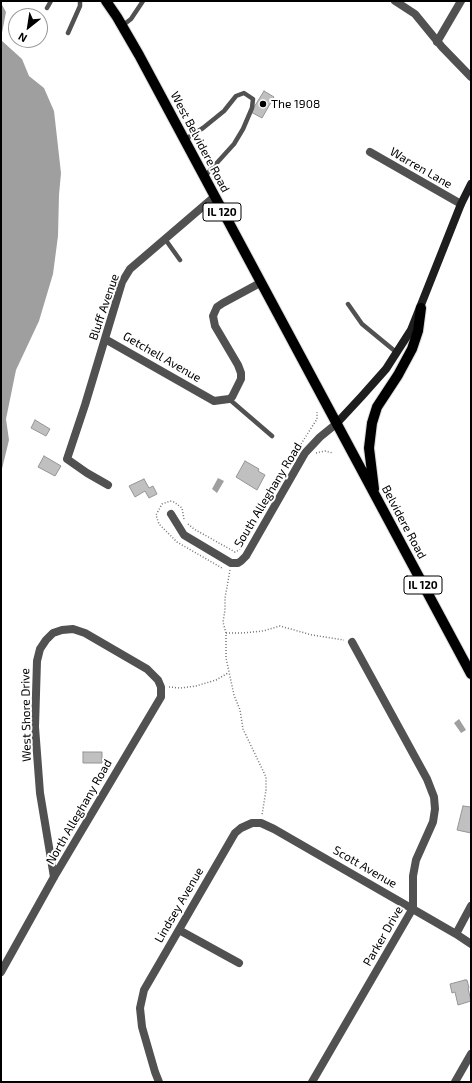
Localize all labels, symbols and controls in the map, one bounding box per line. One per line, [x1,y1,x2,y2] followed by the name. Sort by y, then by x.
[8,8,48,48] north arrow
[16,30,29,46] text: N
[167,89,233,195] street label: West Belvidere Road
[271,97,320,111] place label: The 1908
[258,99,268,109] marker: The 1908
[387,144,455,192] street label: Warren Lane
[203,203,241,221] road number: IL 120
[86,272,122,342] street label: Bluff Avenue
[120,329,204,385] street label: Getchell Avenue
[231,440,305,550] street label: South Alleghany Road
[379,483,429,561] street label: Belvidere Road
[404,576,442,594] road number: IL 120
[18,668,34,762] street label: West Shore Drive
[43,757,115,867] street label: North Alleghany Road
[331,843,399,891] street label: Scott Avenue
[152,865,206,945] street label: Lindsey Avenue
[360,903,406,969] street label: Parker Drive

